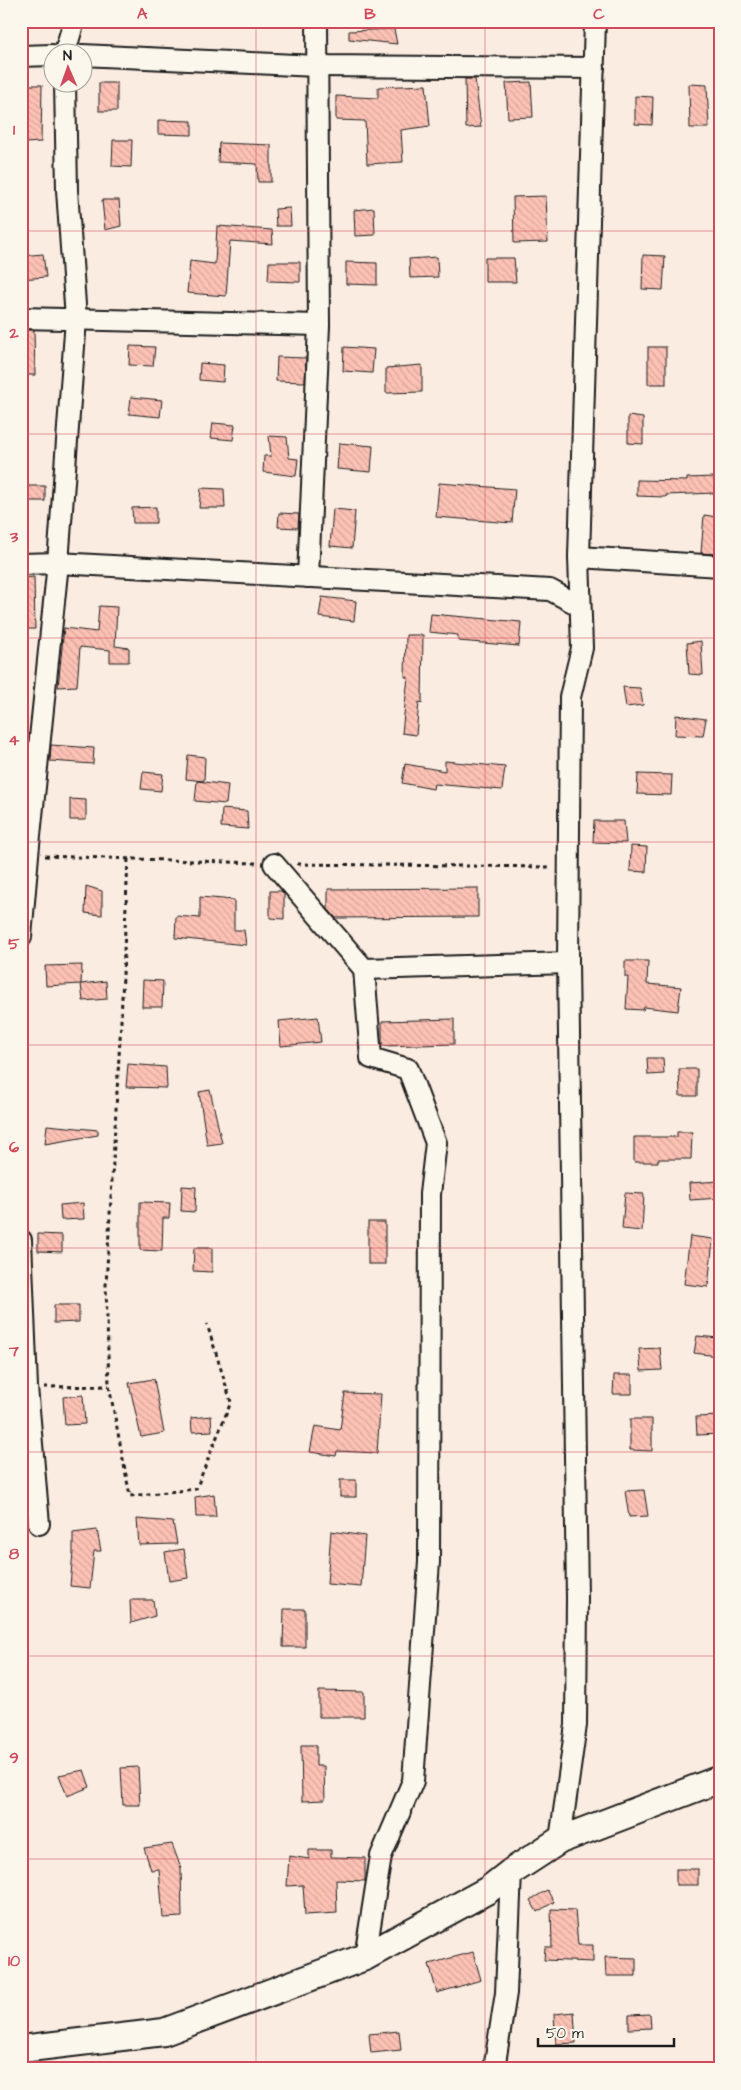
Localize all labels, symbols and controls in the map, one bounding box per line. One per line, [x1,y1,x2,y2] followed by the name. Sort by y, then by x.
[137,3,148,25] text: A
[364,3,376,25] text: B
[593,3,605,25] text: C
[42,42,92,92] north arrow
[63,46,73,66] text: N
[13,119,16,141] text: 1
[8,322,19,344] text: 2
[9,526,19,548] text: 3
[9,729,20,751] text: 4
[8,933,20,955] text: 5
[9,1136,19,1158] text: 6
[8,1340,19,1362] text: 7
[9,1543,20,1565] text: 8
[9,1747,19,1769] text: 9
[8,1950,20,1972] text: 10
[538,2015,675,2047] scale bar
[546,2023,584,2044] text: 50 m

